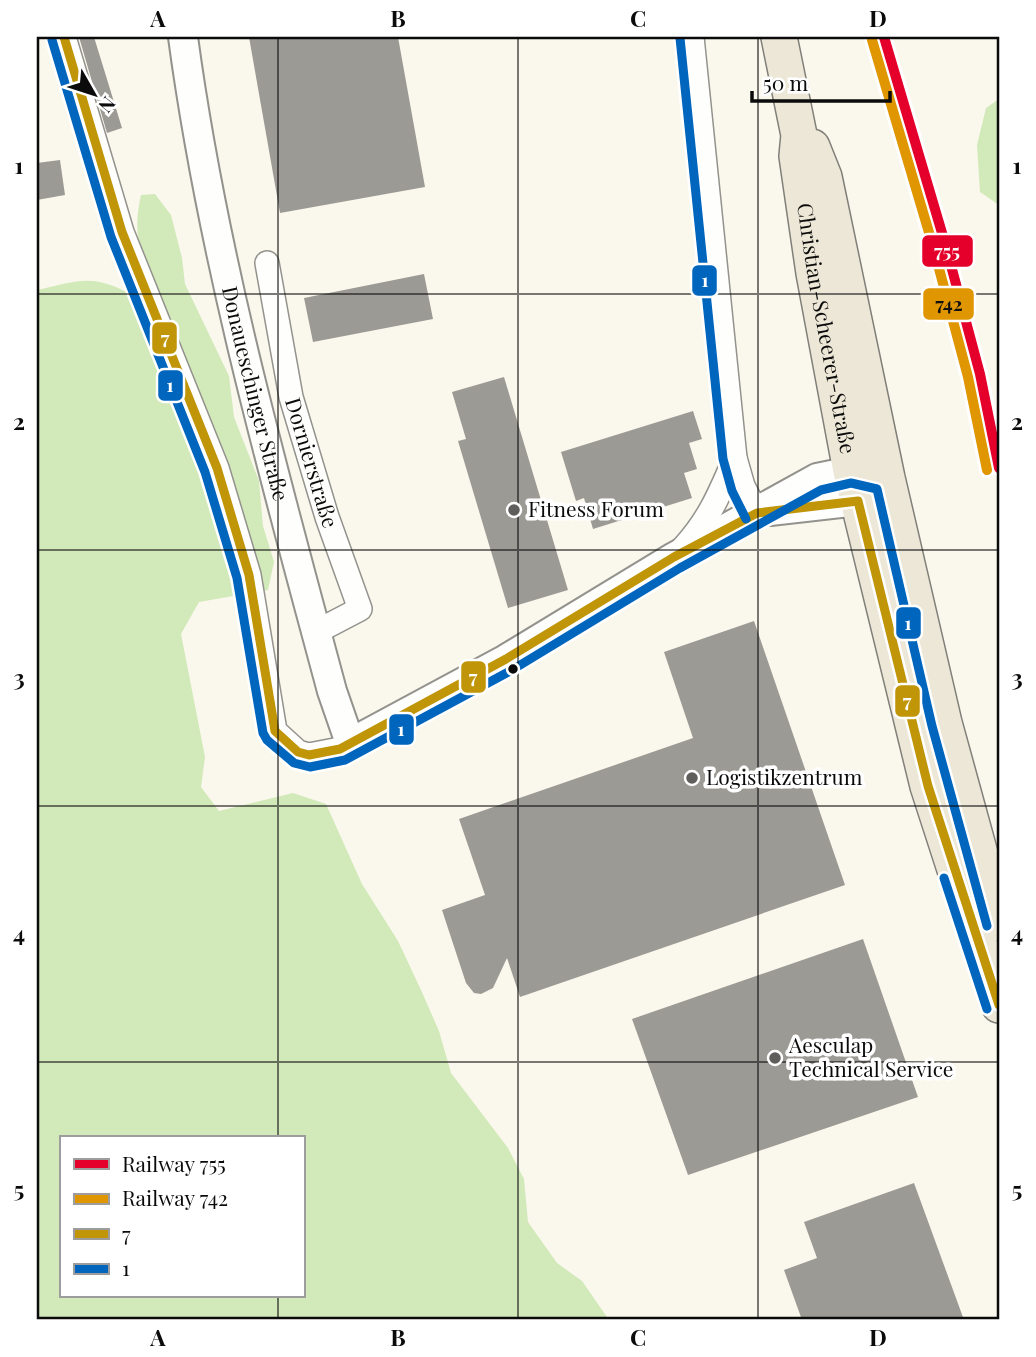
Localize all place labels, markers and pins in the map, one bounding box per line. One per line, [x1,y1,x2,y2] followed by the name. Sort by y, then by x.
[528,494,664,522] place label: Fitness Forum
[506,502,522,518] marker: Fitness Forum
[506,662,520,676] unlabelled marker
[706,762,863,790] place label: Logistikzentrum
[684,770,700,786] marker: Logistikzentrum
[788,1030,953,1082] place label: Aesculap Technical Service
[767,1050,783,1066] marker: Aesculap Technical Service

